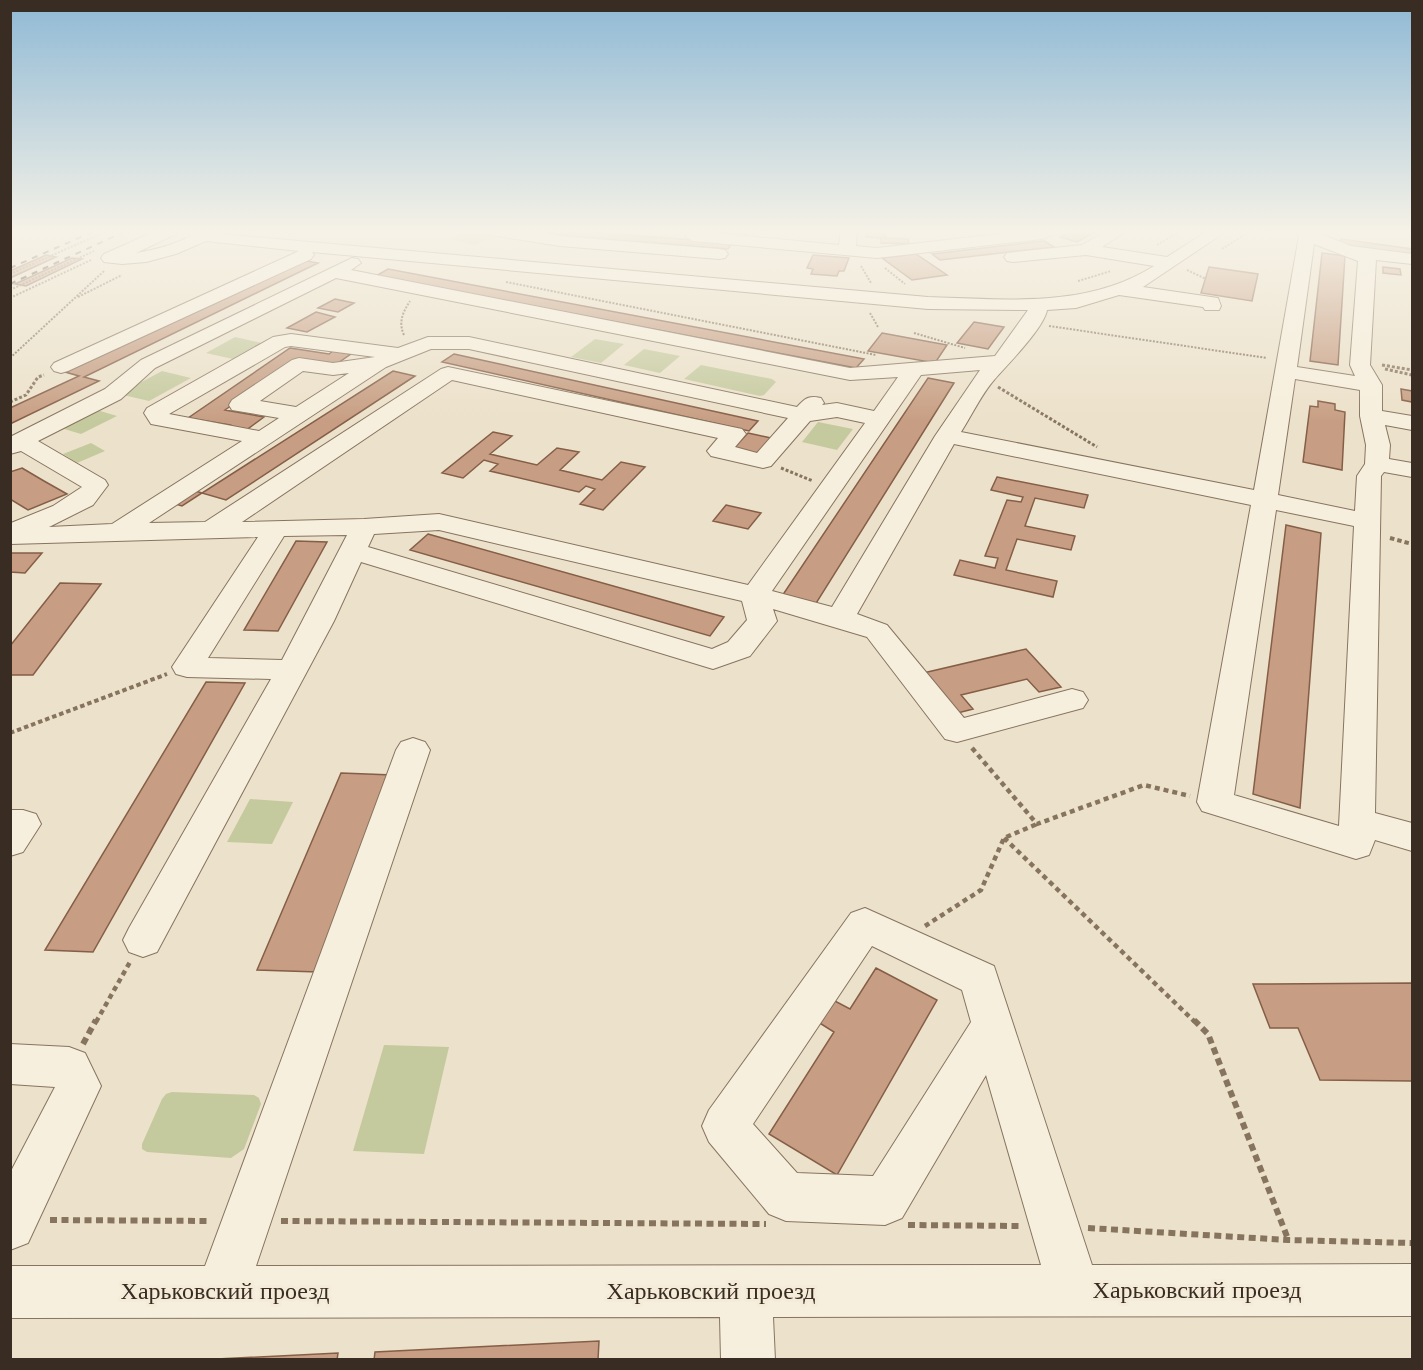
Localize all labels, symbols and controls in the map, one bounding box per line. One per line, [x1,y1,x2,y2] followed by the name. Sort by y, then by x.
[1093,1275,1301,1304] street label: Харьковский проезд
[121,1276,329,1305] street label: Харьковский проезд
[607,1276,815,1305] street label: Харьковский проезд

